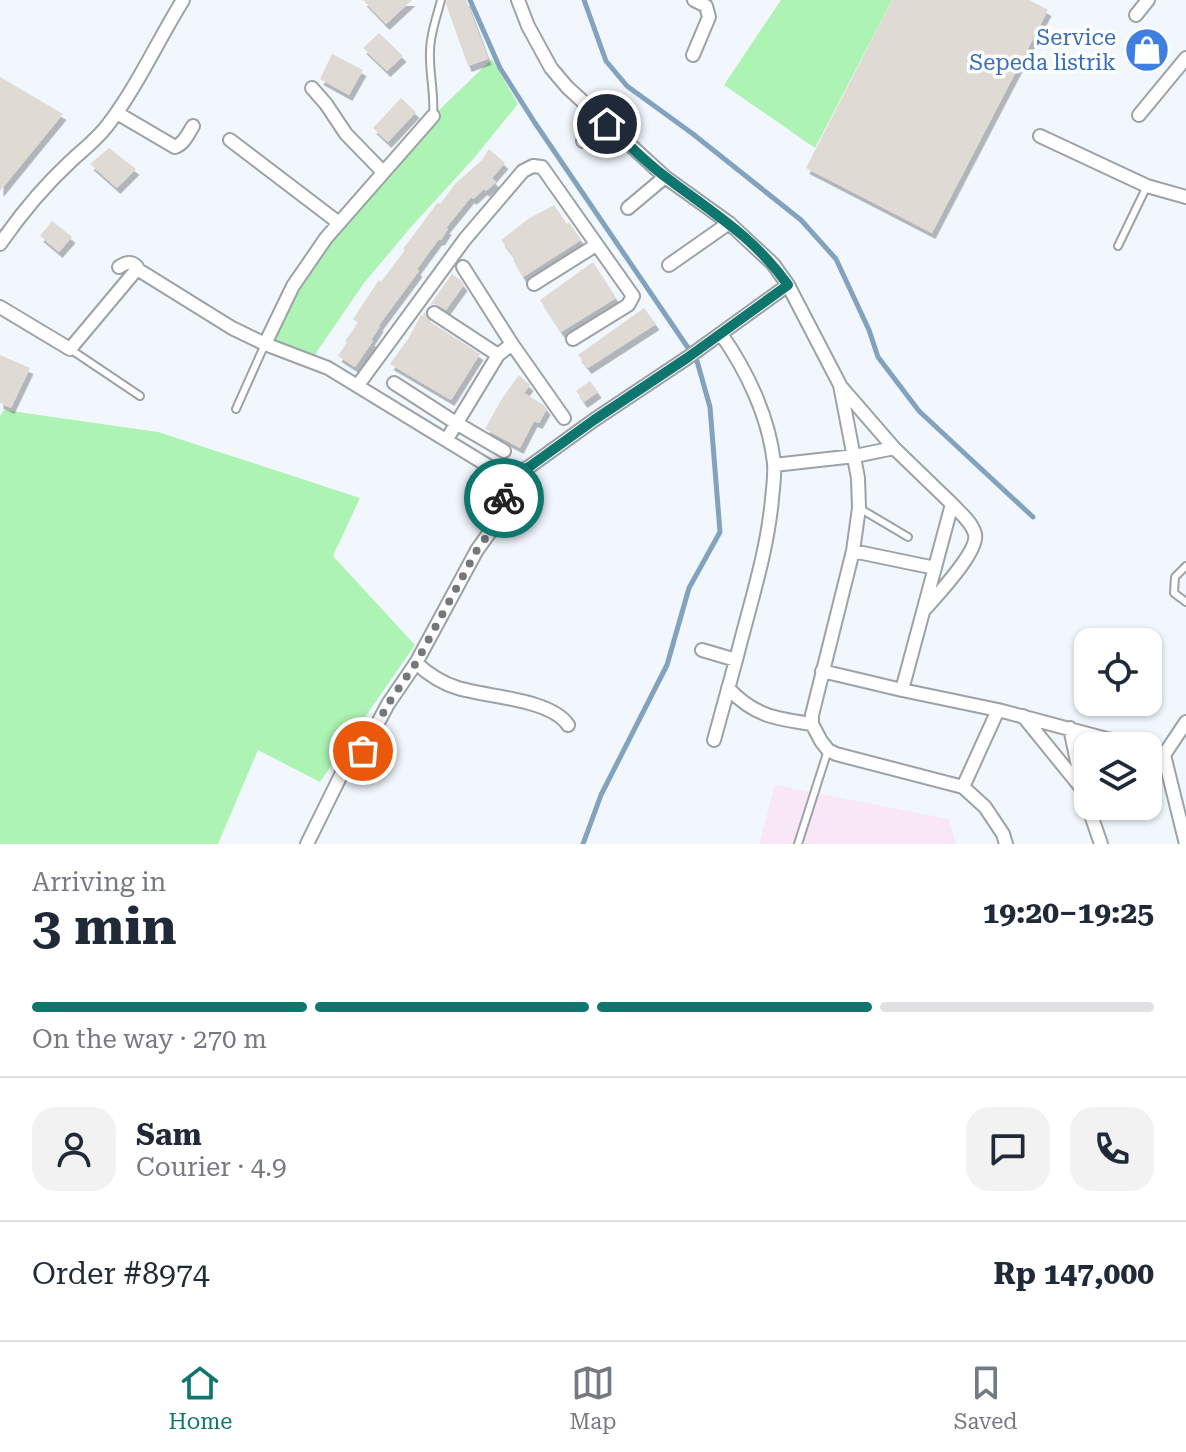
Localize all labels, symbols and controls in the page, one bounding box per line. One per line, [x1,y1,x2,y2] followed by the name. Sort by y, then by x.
[969,25,1116,75] place label: Service Sepeda listrik
[1123,26,1171,74] shop icon: Service Sepeda listrik
[573,90,641,158] pin
[585,102,629,146] icon: home
[464,458,544,538] courier
[482,476,526,520] icon: bike
[1074,628,1162,820] map controls
[1074,628,1162,716] button: locate
[329,717,397,785] pin
[341,729,385,773] icon: bag
[1074,732,1162,820] button: layers
[32,867,166,897] text: Arriving in
[982,895,1154,930] text: 19:20–19:25
[32,896,177,957] text: 3 min
[32,1024,267,1054] text: On the way · 270 m
[32,1107,116,1191] button: person
[966,1107,1050,1191] button: chat
[1070,1107,1154,1191] button: phone
[136,1117,202,1152] text: Sam
[136,1152,286,1182] text: Courier · 4.9
[32,1256,210,1291] text: Order #8974
[993,1256,1154,1291] text: Rp 147,000
[169,1361,232,1434] tab: Home
[569,1361,617,1434] tab: Map
[954,1361,1017,1434] tab: Saved

